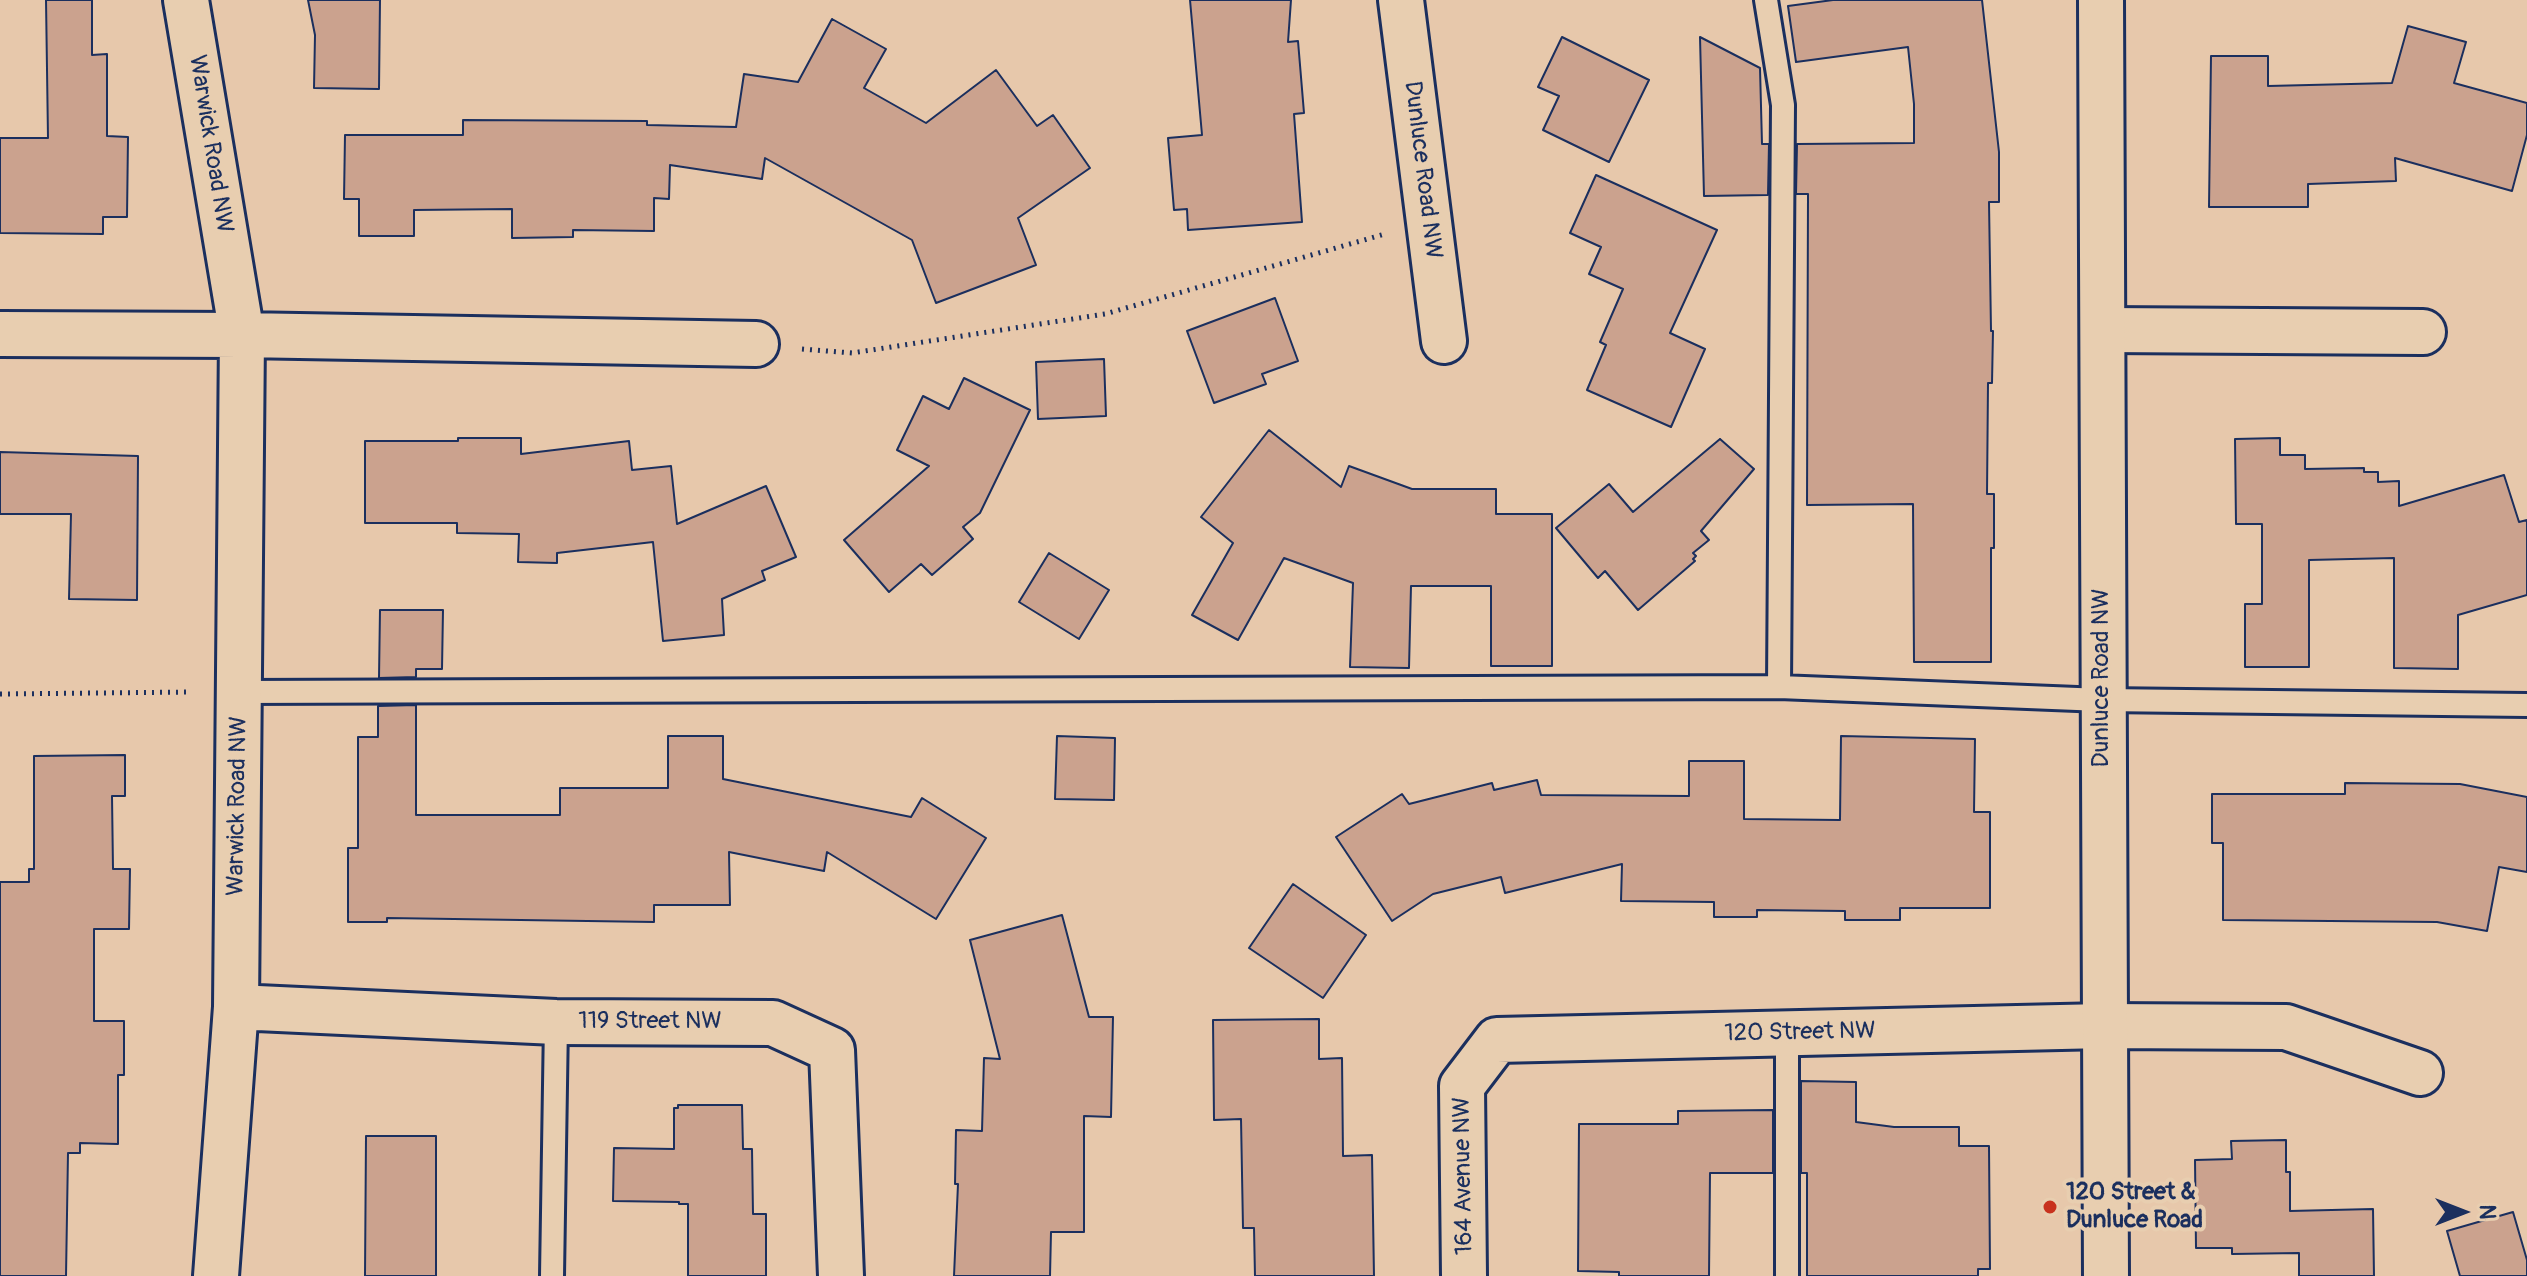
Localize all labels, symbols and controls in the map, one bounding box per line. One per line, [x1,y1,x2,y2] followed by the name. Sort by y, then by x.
[182,53,238,235] street label: Warwick Road NW
[1397,79,1447,261] street label: Dunluce Road NW
[2088,589,2116,767] street label: Dunluce Road NW
[222,716,254,896] street label: Warwick Road NW
[578,1008,722,1036] street label: 119 Street NW
[1724,1017,1876,1049] street label: 120 Street NW
[1448,1097,1480,1255] street label: 164 Avenue NW
[2423,1172,2503,1252] north arrow
[2066,1179,2203,1235] place label: 120 Street & Dunluce Road
[2041,1198,2059,1216] marker: 120 Street & Dunluce Road
[2473,1205,2501,1219] text: N

